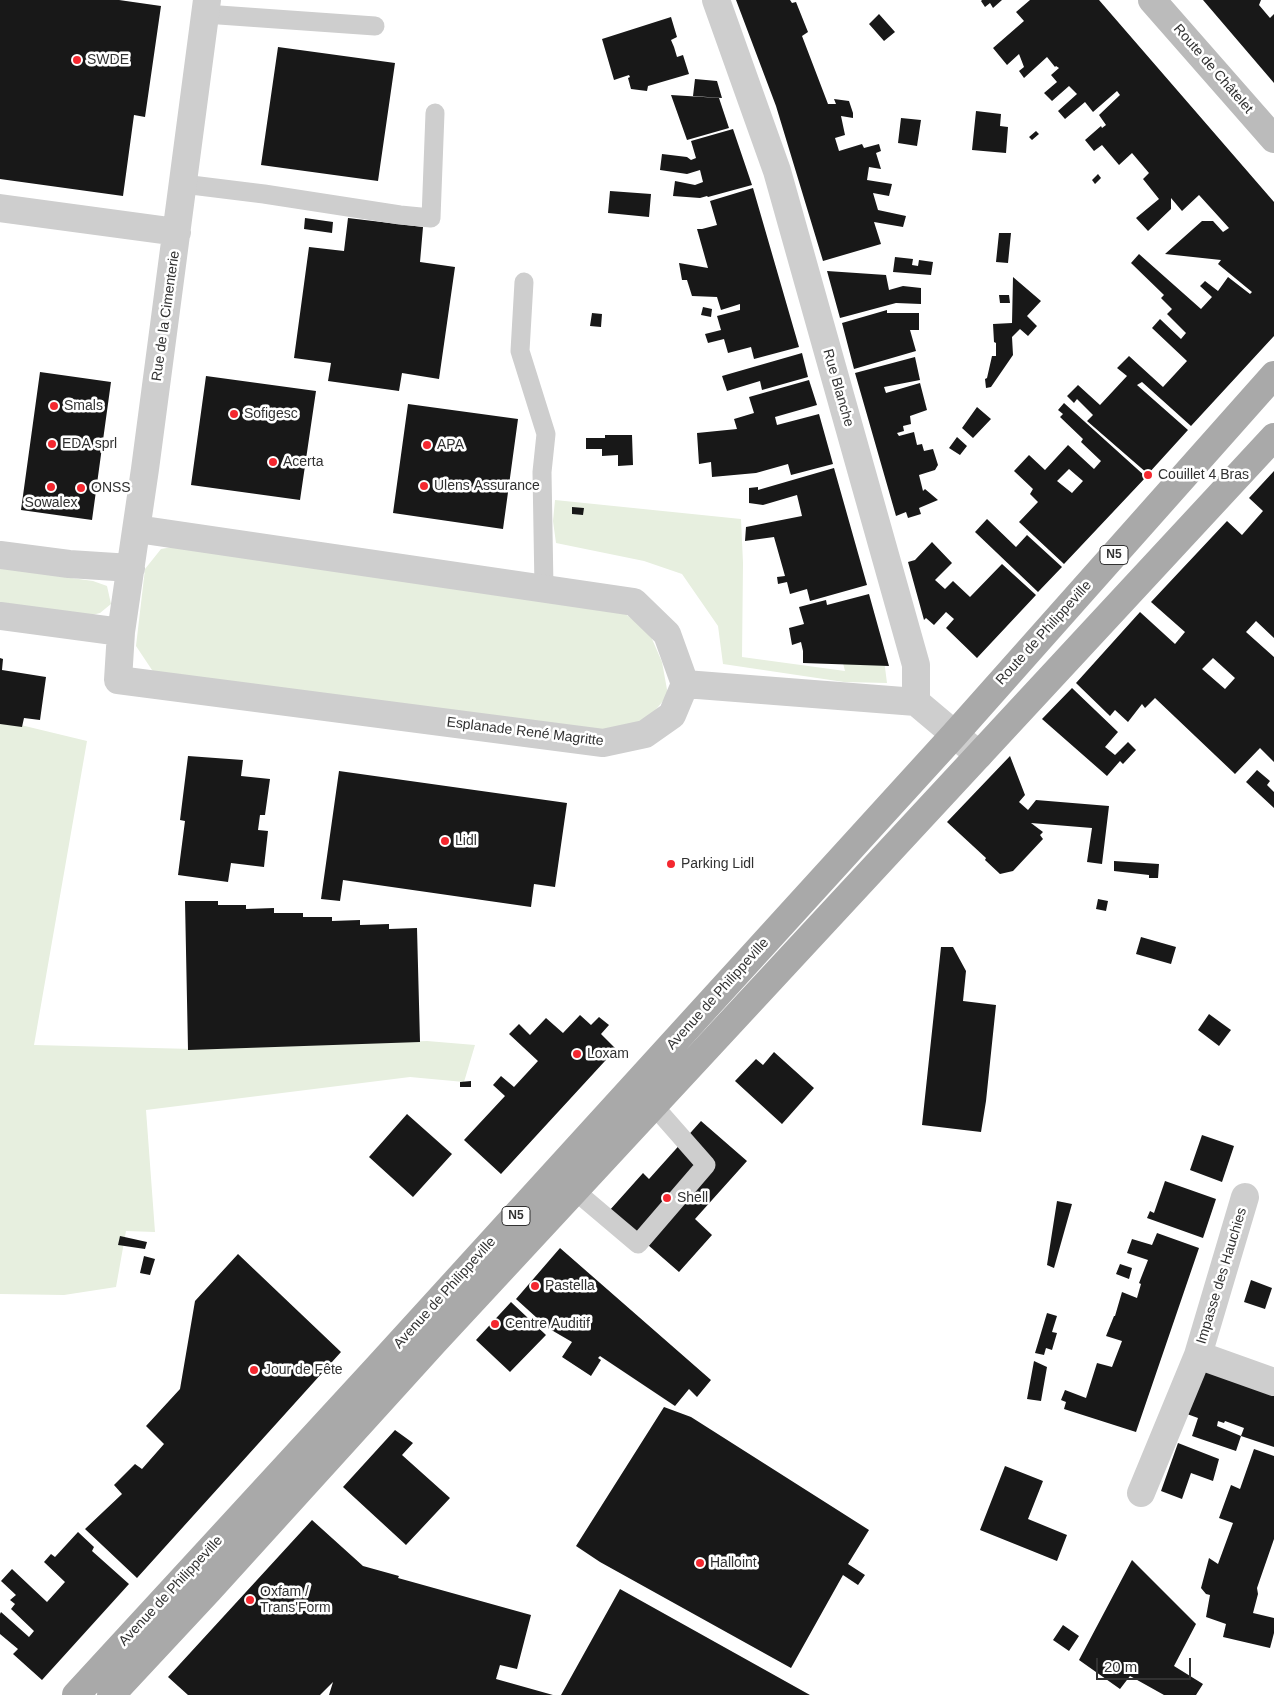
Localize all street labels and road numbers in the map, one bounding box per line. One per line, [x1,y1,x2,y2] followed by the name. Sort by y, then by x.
[1170,21,1256,117] street label: Route de Châtelet
[149,250,183,382] street label: Rue de la Cimenterie
[819,347,857,429] street label: Rue Blanche
[1100,546,1128,564] road number: N5
[993,577,1095,689] street label: Route de Philippeville
[446,714,604,750] street label: Esplanade René Magritte
[663,935,773,1053] street label: Avenue de Philippeville
[502,1206,530,1226] road number: N5
[1193,1206,1251,1346] street label: Impasse des Hauchies
[390,1234,500,1352] street label: Avenue de Philippeville
[116,1532,226,1650] street label: Avenue de Philippeville

